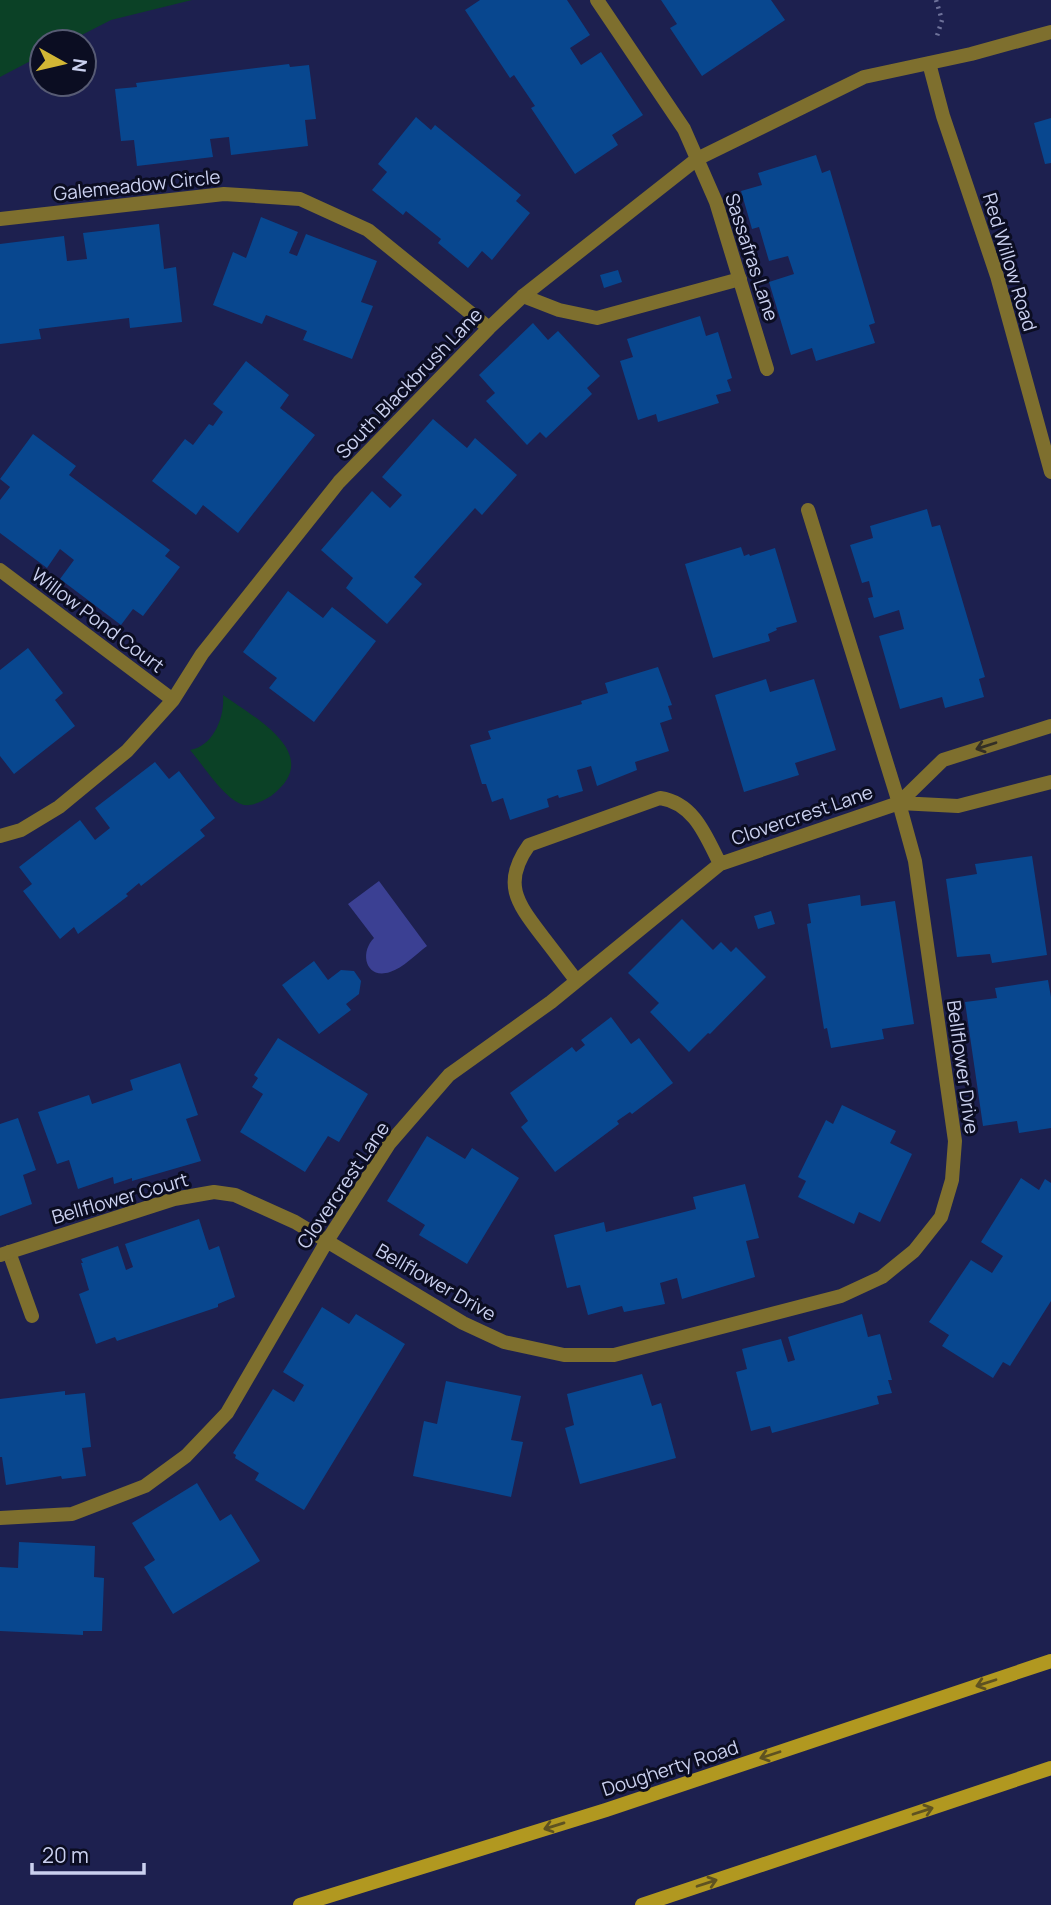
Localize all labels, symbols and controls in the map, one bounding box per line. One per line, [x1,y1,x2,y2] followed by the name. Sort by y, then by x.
[28,28,98,98] north arrow
[66,57,94,74] text: N
[52,163,222,207] street label: Galemeadow Circle
[719,190,785,324] street label: Sassafras Lane
[977,190,1043,334] street label: Red Willow Road
[330,302,488,464] street label: South Blackbrush Lane
[26,562,170,678] street label: Willow Pond Court
[975,741,997,754] one-way arrow
[728,779,876,851] street label: Clovercrest Lane
[941,998,985,1136] street label: Bellflower Drive
[291,1116,395,1254] street label: Clovercrest Lane
[49,1166,191,1230] street label: Bellflower Court
[371,1237,501,1327] street label: Bellflower Drive
[976,1678,998,1690] one-way arrow
[598,1734,742,1802] street label: Dougherty Road
[760,1750,782,1762] one-way arrow
[911,1804,933,1816] one-way arrow
[544,1820,566,1833] one-way arrow
[32,1832,144,1876] scale bar
[42,1841,89,1869] text: 20 m
[696,1876,718,1889] one-way arrow

